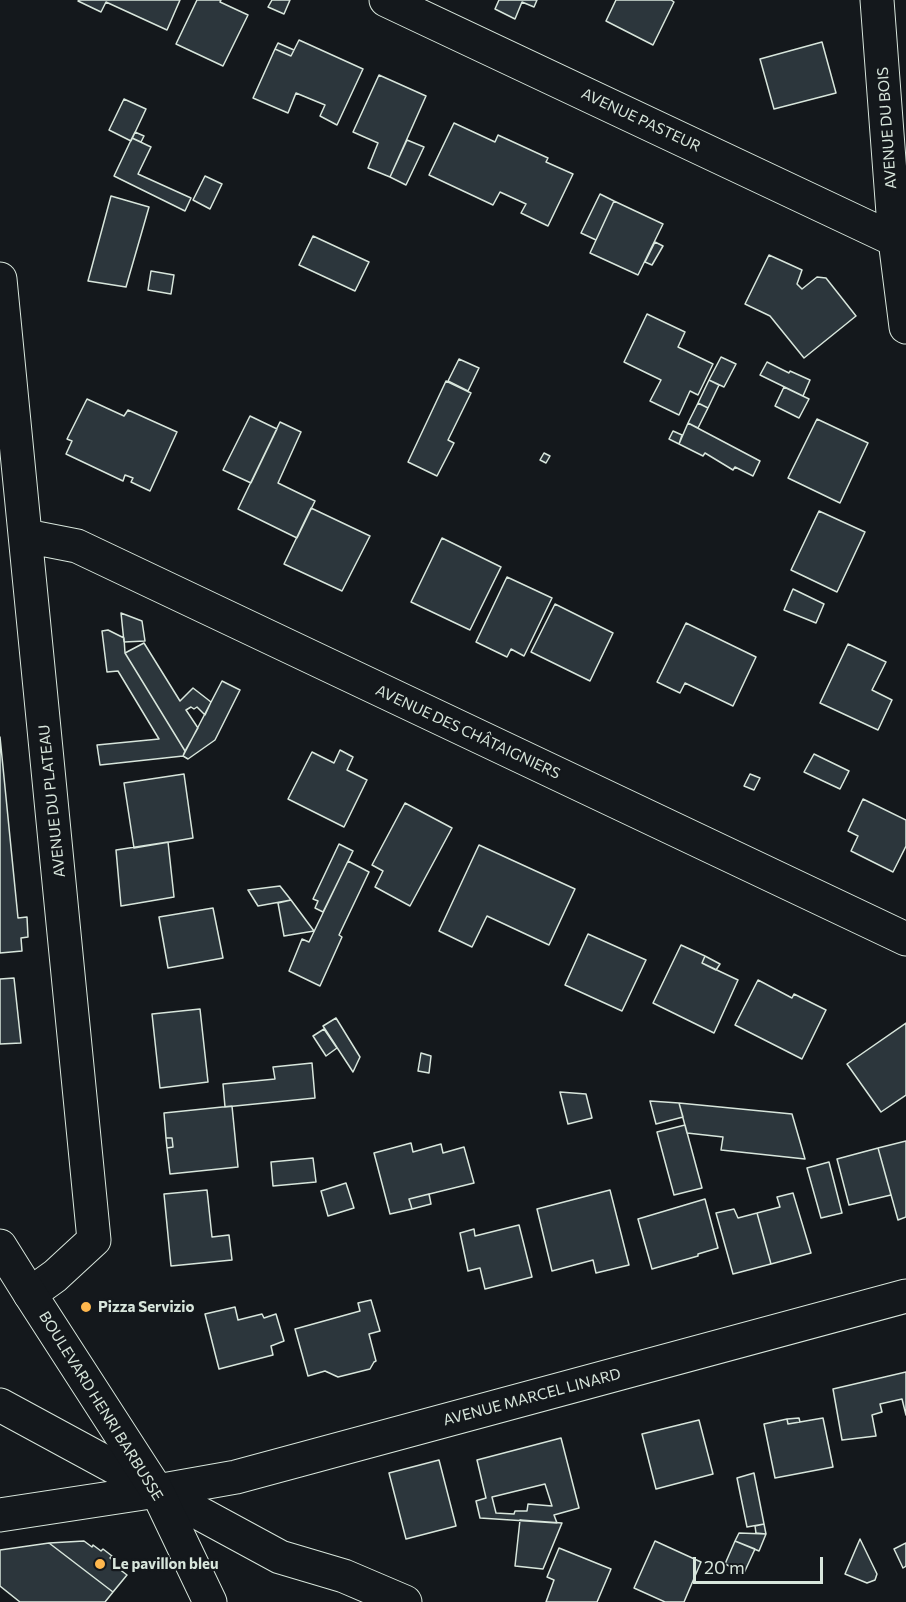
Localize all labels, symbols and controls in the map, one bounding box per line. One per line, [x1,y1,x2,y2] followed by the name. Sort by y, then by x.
[874,66,900,190] street label: AVENUE DU BOIS
[578,84,704,156] street label: AVENUE PASTEUR
[373,681,563,783] street label: AVENUE DES CHÂTAIGNIERS
[35,724,69,878] street label: AVENUE DU PLATEAU
[98,1298,194,1316] place label: Pizza Servizio
[79,1300,93,1314] marker: Pizza Servizio
[35,1308,167,1504] street label: BOULEVARD HENRI BARBUSSE
[441,1365,623,1429] street label: AVENUE MARCEL LINARD
[696,1545,826,1583] scale bar
[112,1555,218,1573] place label: Le pavillon bleu
[704,1556,745,1578] text: 20 m
[93,1557,107,1571] marker: Le pavillon bleu

